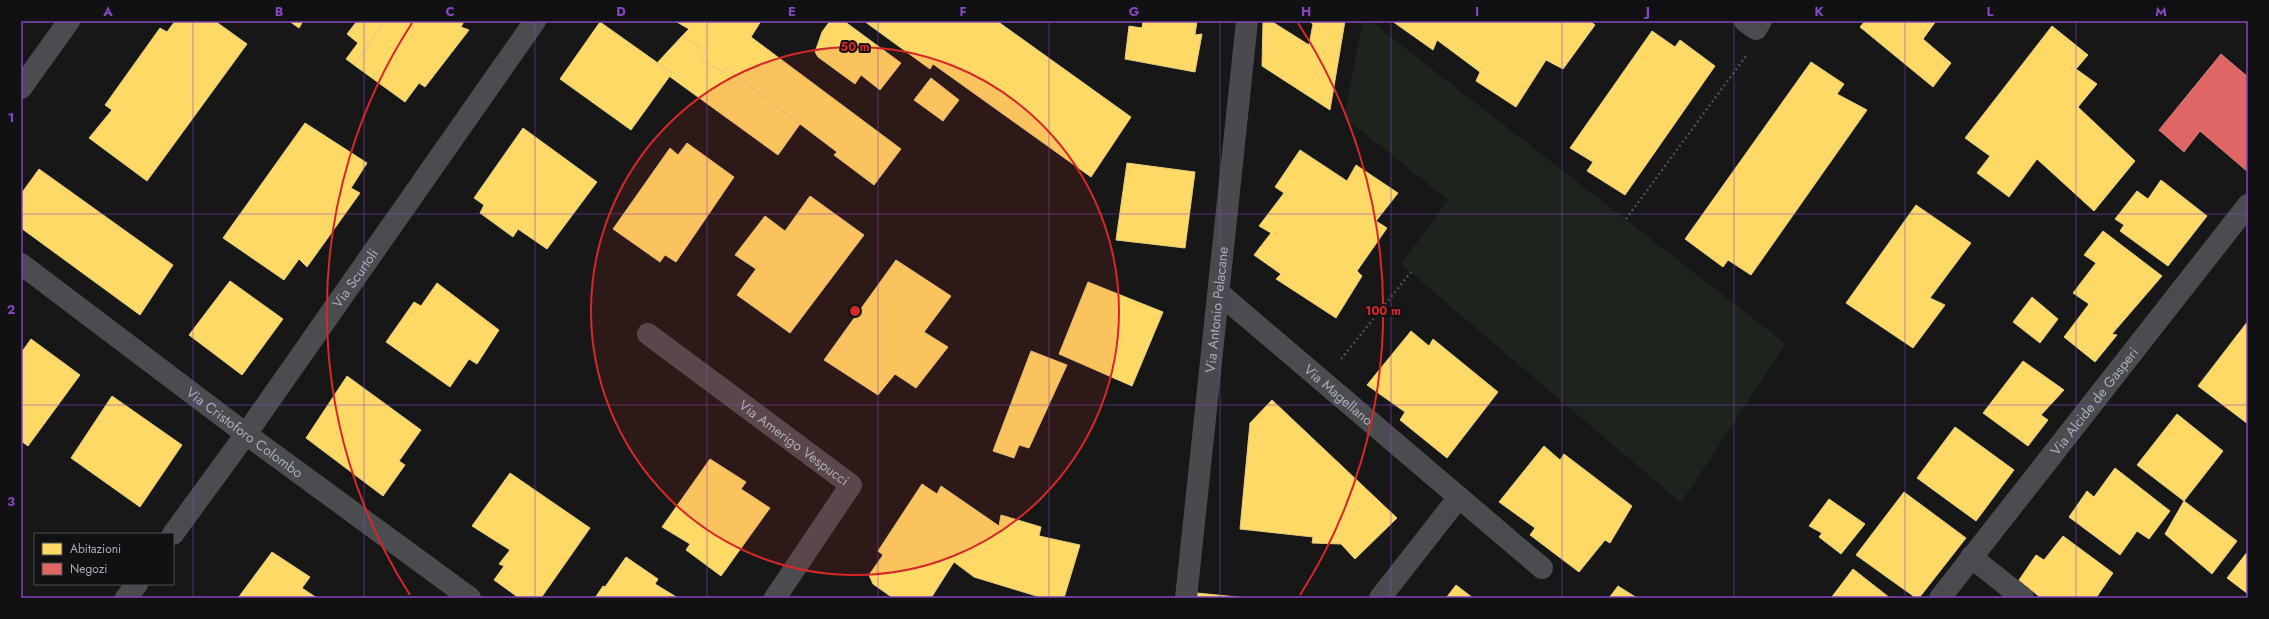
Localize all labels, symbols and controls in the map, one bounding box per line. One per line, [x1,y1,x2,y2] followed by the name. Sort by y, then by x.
[102,2,113,21] text: A
[275,2,284,21] text: B
[445,2,455,21] text: C
[616,2,626,21] text: D
[788,2,796,21] text: E
[959,2,967,21] text: F
[1129,2,1140,21] text: G
[1301,2,1311,21] text: H
[1475,2,1479,21] text: I
[1643,2,1650,21] text: J
[1814,2,1824,21] text: K
[1987,2,1994,21] text: L
[2155,2,2167,21] text: M
[840,38,870,56] text: 50 m
[8,108,14,127] text: 1
[327,244,383,312] street label: Via Scurtoli
[1200,246,1233,374] street label: Via Antonio Pelacane
[7,300,15,319] text: 2
[1365,302,1401,320] text: 100 m
[848,304,862,318] centre of rings
[2046,343,2143,459] street label: Via Alcide de Gasperi
[1300,360,1378,430] street label: Via Magellano
[182,382,308,483] street label: Via Cristoforo Colombo
[735,395,853,490] street label: Via Amerigo Vespucci
[7,492,15,511] text: 3
[34,533,174,585] legend
[70,540,121,558] text: Abitazioni
[70,560,107,578] text: Negozi

